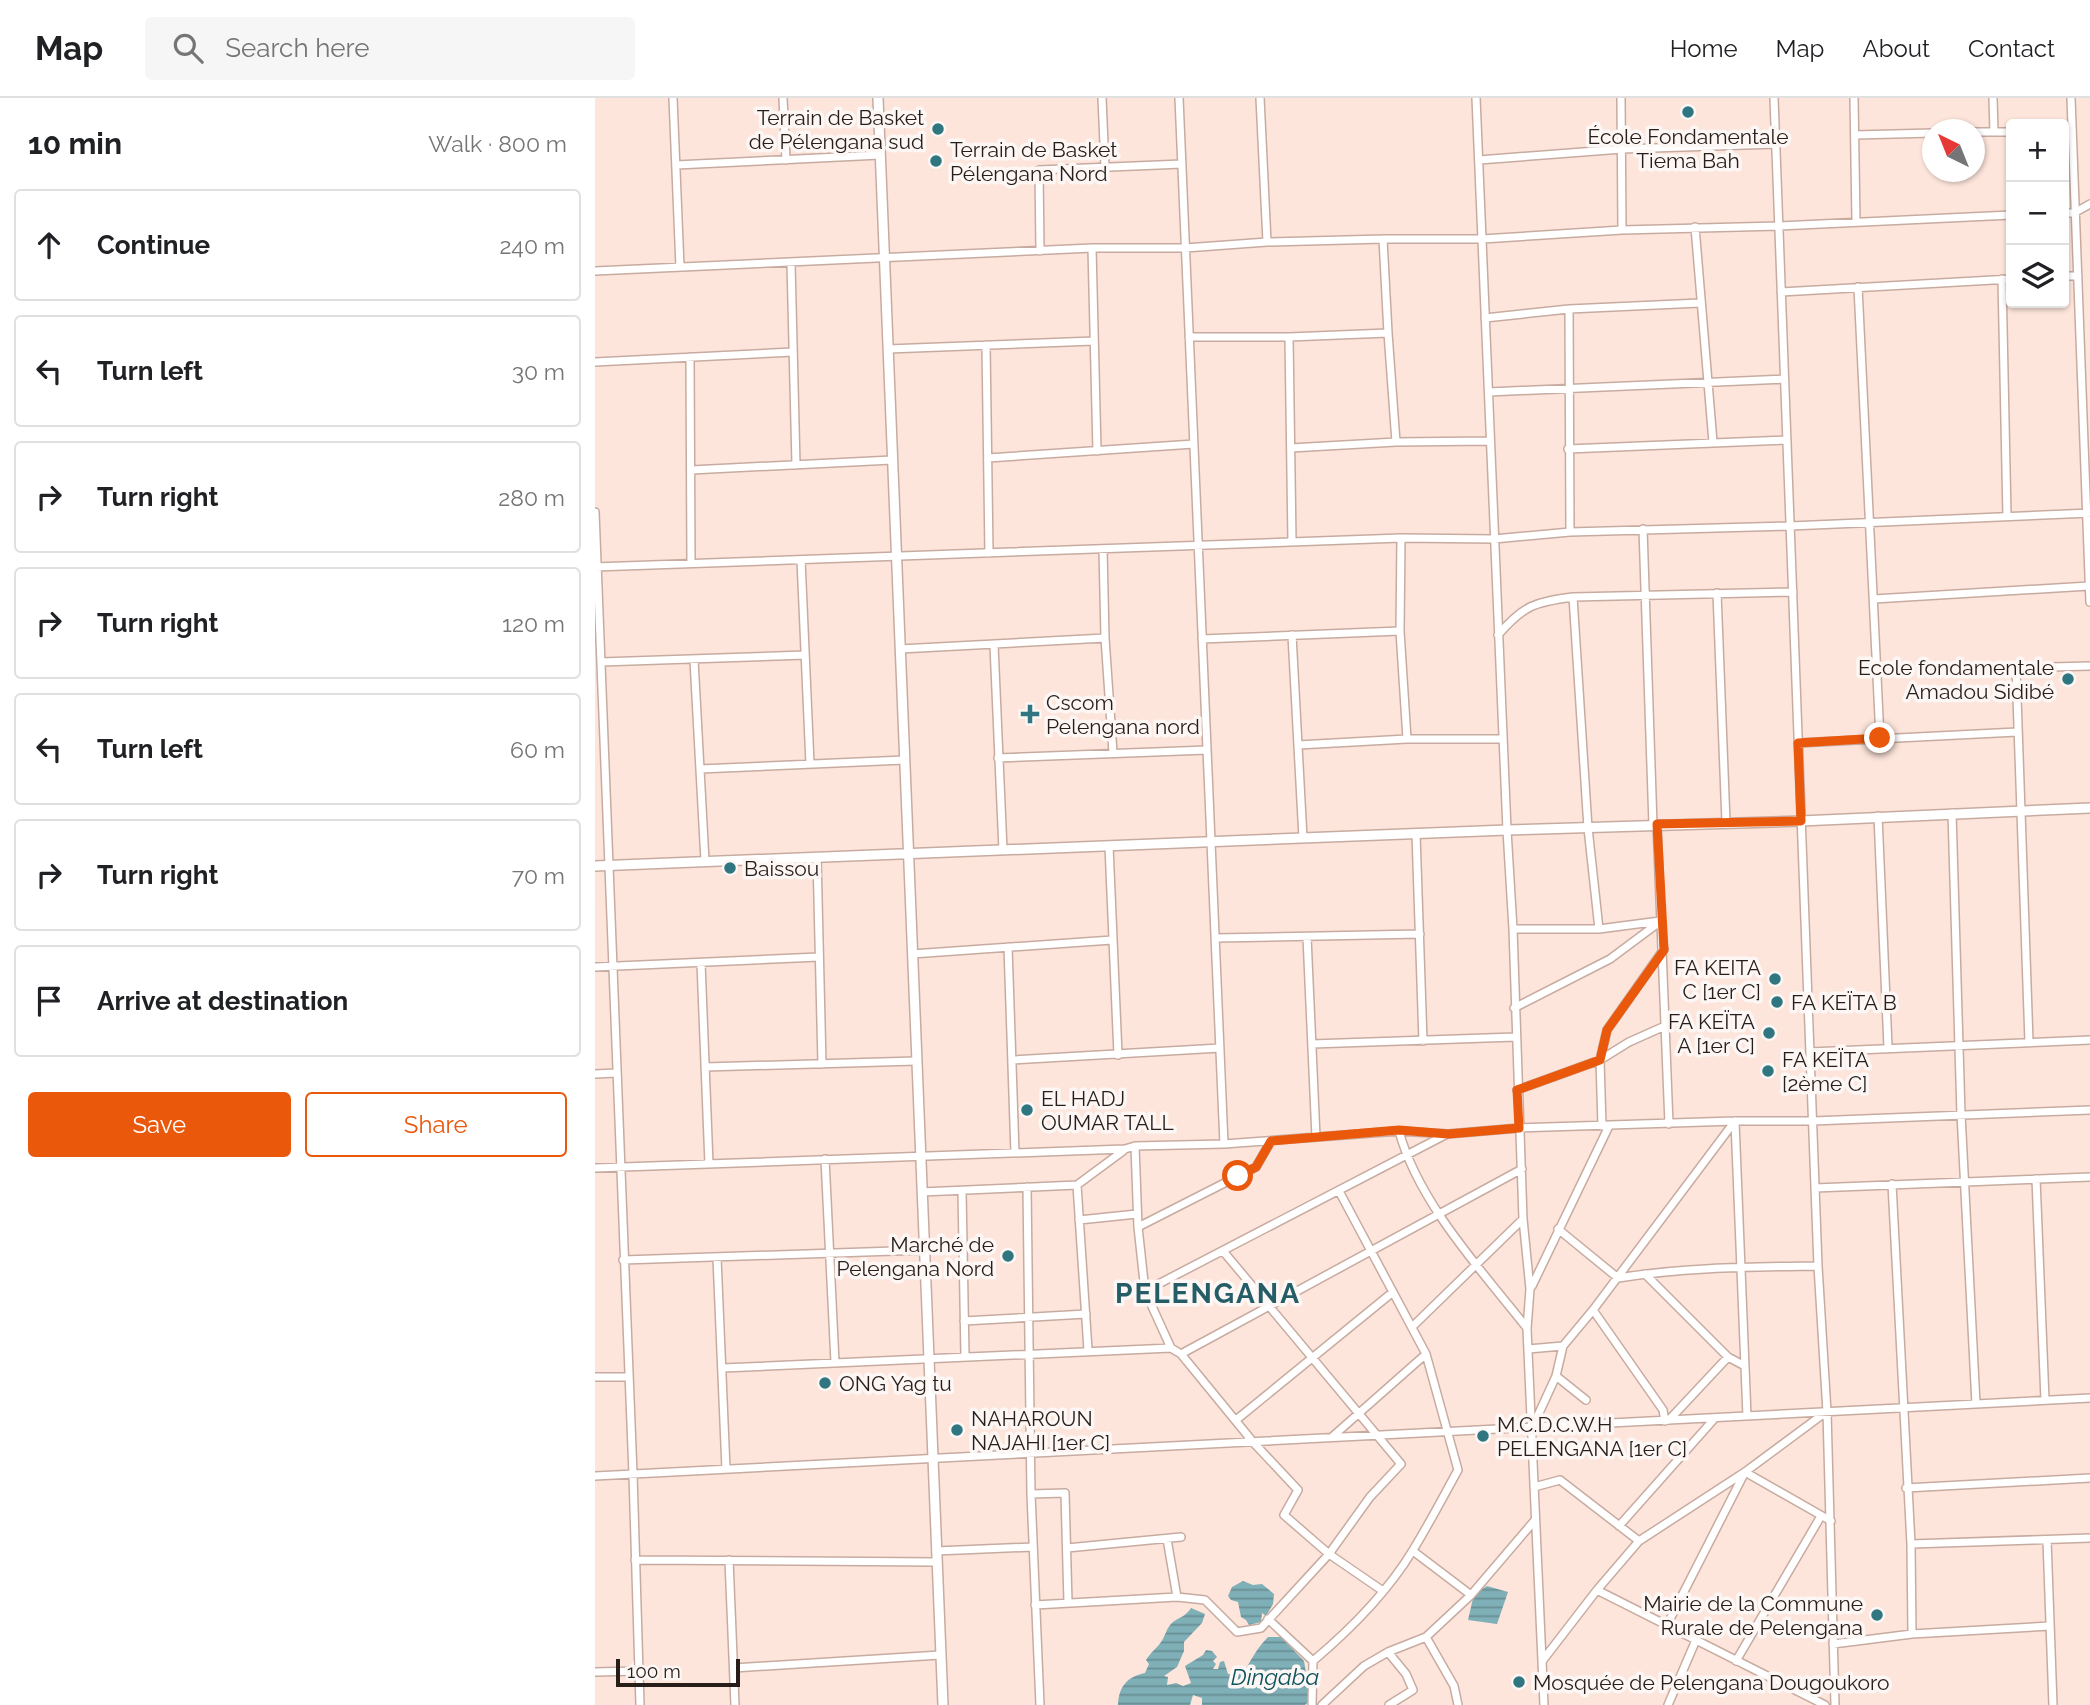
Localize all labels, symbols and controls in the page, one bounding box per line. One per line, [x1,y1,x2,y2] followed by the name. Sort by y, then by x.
[145,17,635,80] search box
[35,29,103,68] text: Map
[169,29,207,67] icon: search
[225,33,370,63] text: Search here
[1670,34,1738,63] text: Home
[1776,34,1824,63] text: Map
[1862,34,1930,63] text: About
[1968,34,2055,63] text: Contact
[1680,104,1696,120] marker: École Fondamentale Tiema Bah
[749,105,924,154] place label: Terrain de Basket de Pélengana sud
[1922,119,1985,182] north arrow
[2006,119,2069,308] map controls
[2006,119,2069,182] button: +
[930,121,946,137] marker: Terrain de Basket de Pélengana sud
[1588,124,1789,173] place label: École Fondamentale Tiema Bah
[28,126,122,161] text: 10 min
[428,130,567,157] text: Walk · 800 m
[950,137,1117,186] place label: Terrain de Basket Pélengana Nord
[928,153,944,169] marker: Terrain de Basket Pélengana Nord
[2006,182,2069,245] button: −
[30,226,68,264] icon: ahead
[97,230,210,260] text: Continue
[499,232,565,259] text: 240 m
[2006,245,2069,308] button: layers
[30,352,68,390] icon: left
[97,356,203,386] text: Turn left
[512,358,565,385] text: 30 m
[30,478,68,516] icon: right
[97,482,218,512] text: Turn right
[498,484,565,511] text: 280 m
[30,604,68,642] icon: right
[97,608,218,638] text: Turn right
[502,610,565,637] text: 120 m
[1858,655,2054,704] place label: Ecole fondamentale Amadou Sidibé
[2060,671,2076,687] marker: Ecole fondamentale Amadou Sidibé
[1046,690,1200,739] place label: Cscom Pelengana nord
[1020,704,1040,724] marker: Cscom Pelengana nord
[1864,722,1895,753] route end
[30,730,68,768] icon: left
[97,734,203,764] text: Turn left
[510,736,565,763] text: 60 m
[30,856,68,894] icon: right
[744,856,819,881] place label: Baissou
[97,860,218,890] text: Turn right
[722,860,738,876] marker: Baissou
[512,862,565,889] text: 70 m
[1674,955,1761,1004] place label: FA KEITA C [1er C]
[1767,971,1783,987] marker: FA KEITA C [1er C]
[30,982,68,1020] icon: arrive
[97,986,348,1016] text: Arrive at destination
[1791,990,1897,1015] place label: FA KEÏTA B
[1769,994,1785,1010] marker: FA KEÏTA B
[1668,1009,1755,1058] place label: FA KEÏTA A [1er C]
[1761,1025,1777,1041] marker: FA KEÏTA A [1er C]
[1782,1047,1869,1096] place label: FA KEÏTA [2ème C]
[1760,1063,1776,1079] marker: FA KEÏTA [2ème C]
[1041,1086,1174,1135] place label: EL HADJ OUMAR TALL
[28,1092,291,1157] button: Save
[305,1092,567,1157] button: Share
[1019,1102,1035,1118] marker: EL HADJ OUMAR TALL
[1222,1160,1253,1191] route start
[836,1232,994,1281] place label: Marché de Pelengana Nord
[1000,1248,1016,1264] marker: Marché de Pelengana Nord
[1115,1277,1301,1310] district label: PELENGANA
[839,1371,952,1396] place label: ONG Yag tu
[817,1375,833,1391] marker: ONG Yag tu
[971,1406,1110,1455] place label: NAHAROUN NAJAHI [1er C]
[1497,1412,1687,1461] place label: M.C.D.C.W.H PELENGANA [1er C]
[949,1422,965,1438] marker: NAHAROUN NAJAHI [1er C]
[1475,1428,1491,1444] marker: M.C.D.C.W.H PELENGANA [1er C]
[1643,1591,1863,1640] place label: Mairie de la Commune Rurale de Pelengana
[1869,1607,1885,1623] marker: Mairie de la Commune Rurale de Pelengana
[616,1656,740,1688] scale bar
[627,1660,681,1682] text: 100 m
[1231,1663,1319,1690] water label: Dingaba
[1533,1670,1890,1695] place label: Mosquée de Pelengana Dougoukoro
[1511,1674,1527,1690] marker: Mosquée de Pelengana Dougoukoro

